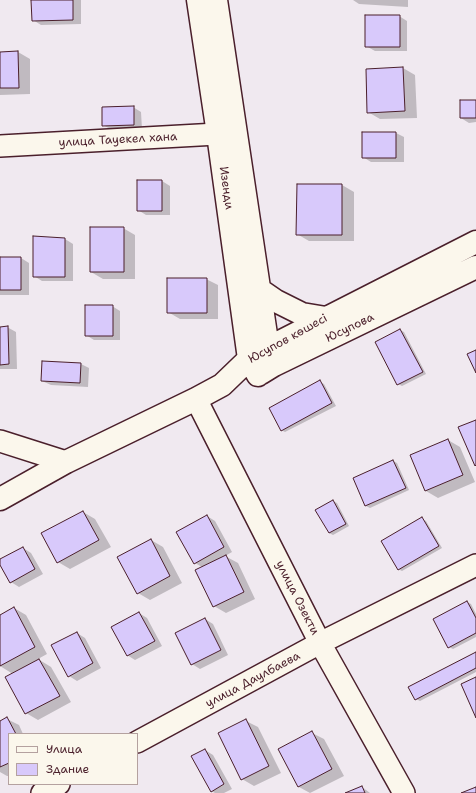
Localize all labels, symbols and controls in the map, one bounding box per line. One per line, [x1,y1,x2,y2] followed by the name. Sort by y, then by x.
[58,130,178,150] street label: улица Тауекел хана
[216,165,236,211] street label: Изенди
[324,310,376,346] street label: Юсупова
[246,311,330,367] street label: Юсупов көшесі
[272,558,322,638] street label: улица Озекти
[203,649,303,711] street label: улица Даулбаева
[8,733,138,785] legend
[46,741,82,757] text: Улица
[46,761,89,777] text: Здание

